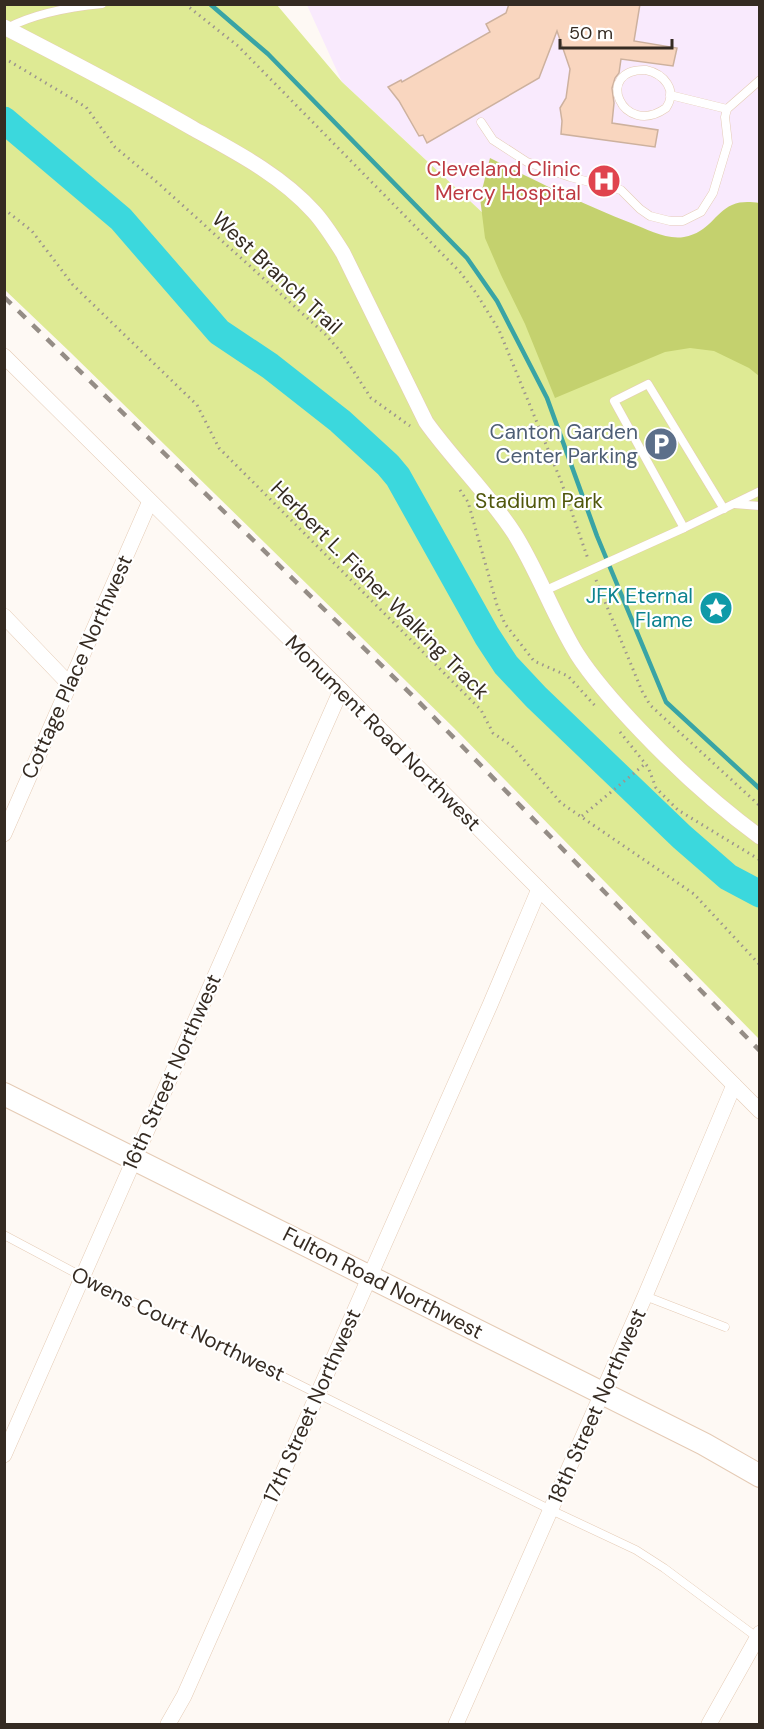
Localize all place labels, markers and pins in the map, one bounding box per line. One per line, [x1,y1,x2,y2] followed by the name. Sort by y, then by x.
[426,155,581,207] place label: Cleveland Clinic Mercy Hospital
[586,163,622,199] hospital icon: Cleveland Clinic Mercy Hospital
[490,418,638,470] place label: Canton Garden Center Parking
[643,426,679,462] parking icon: Canton Garden Center Parking
[586,582,693,634] place label: JFK Eternal Flame
[698,590,734,626] place icon: JFK Eternal Flame

